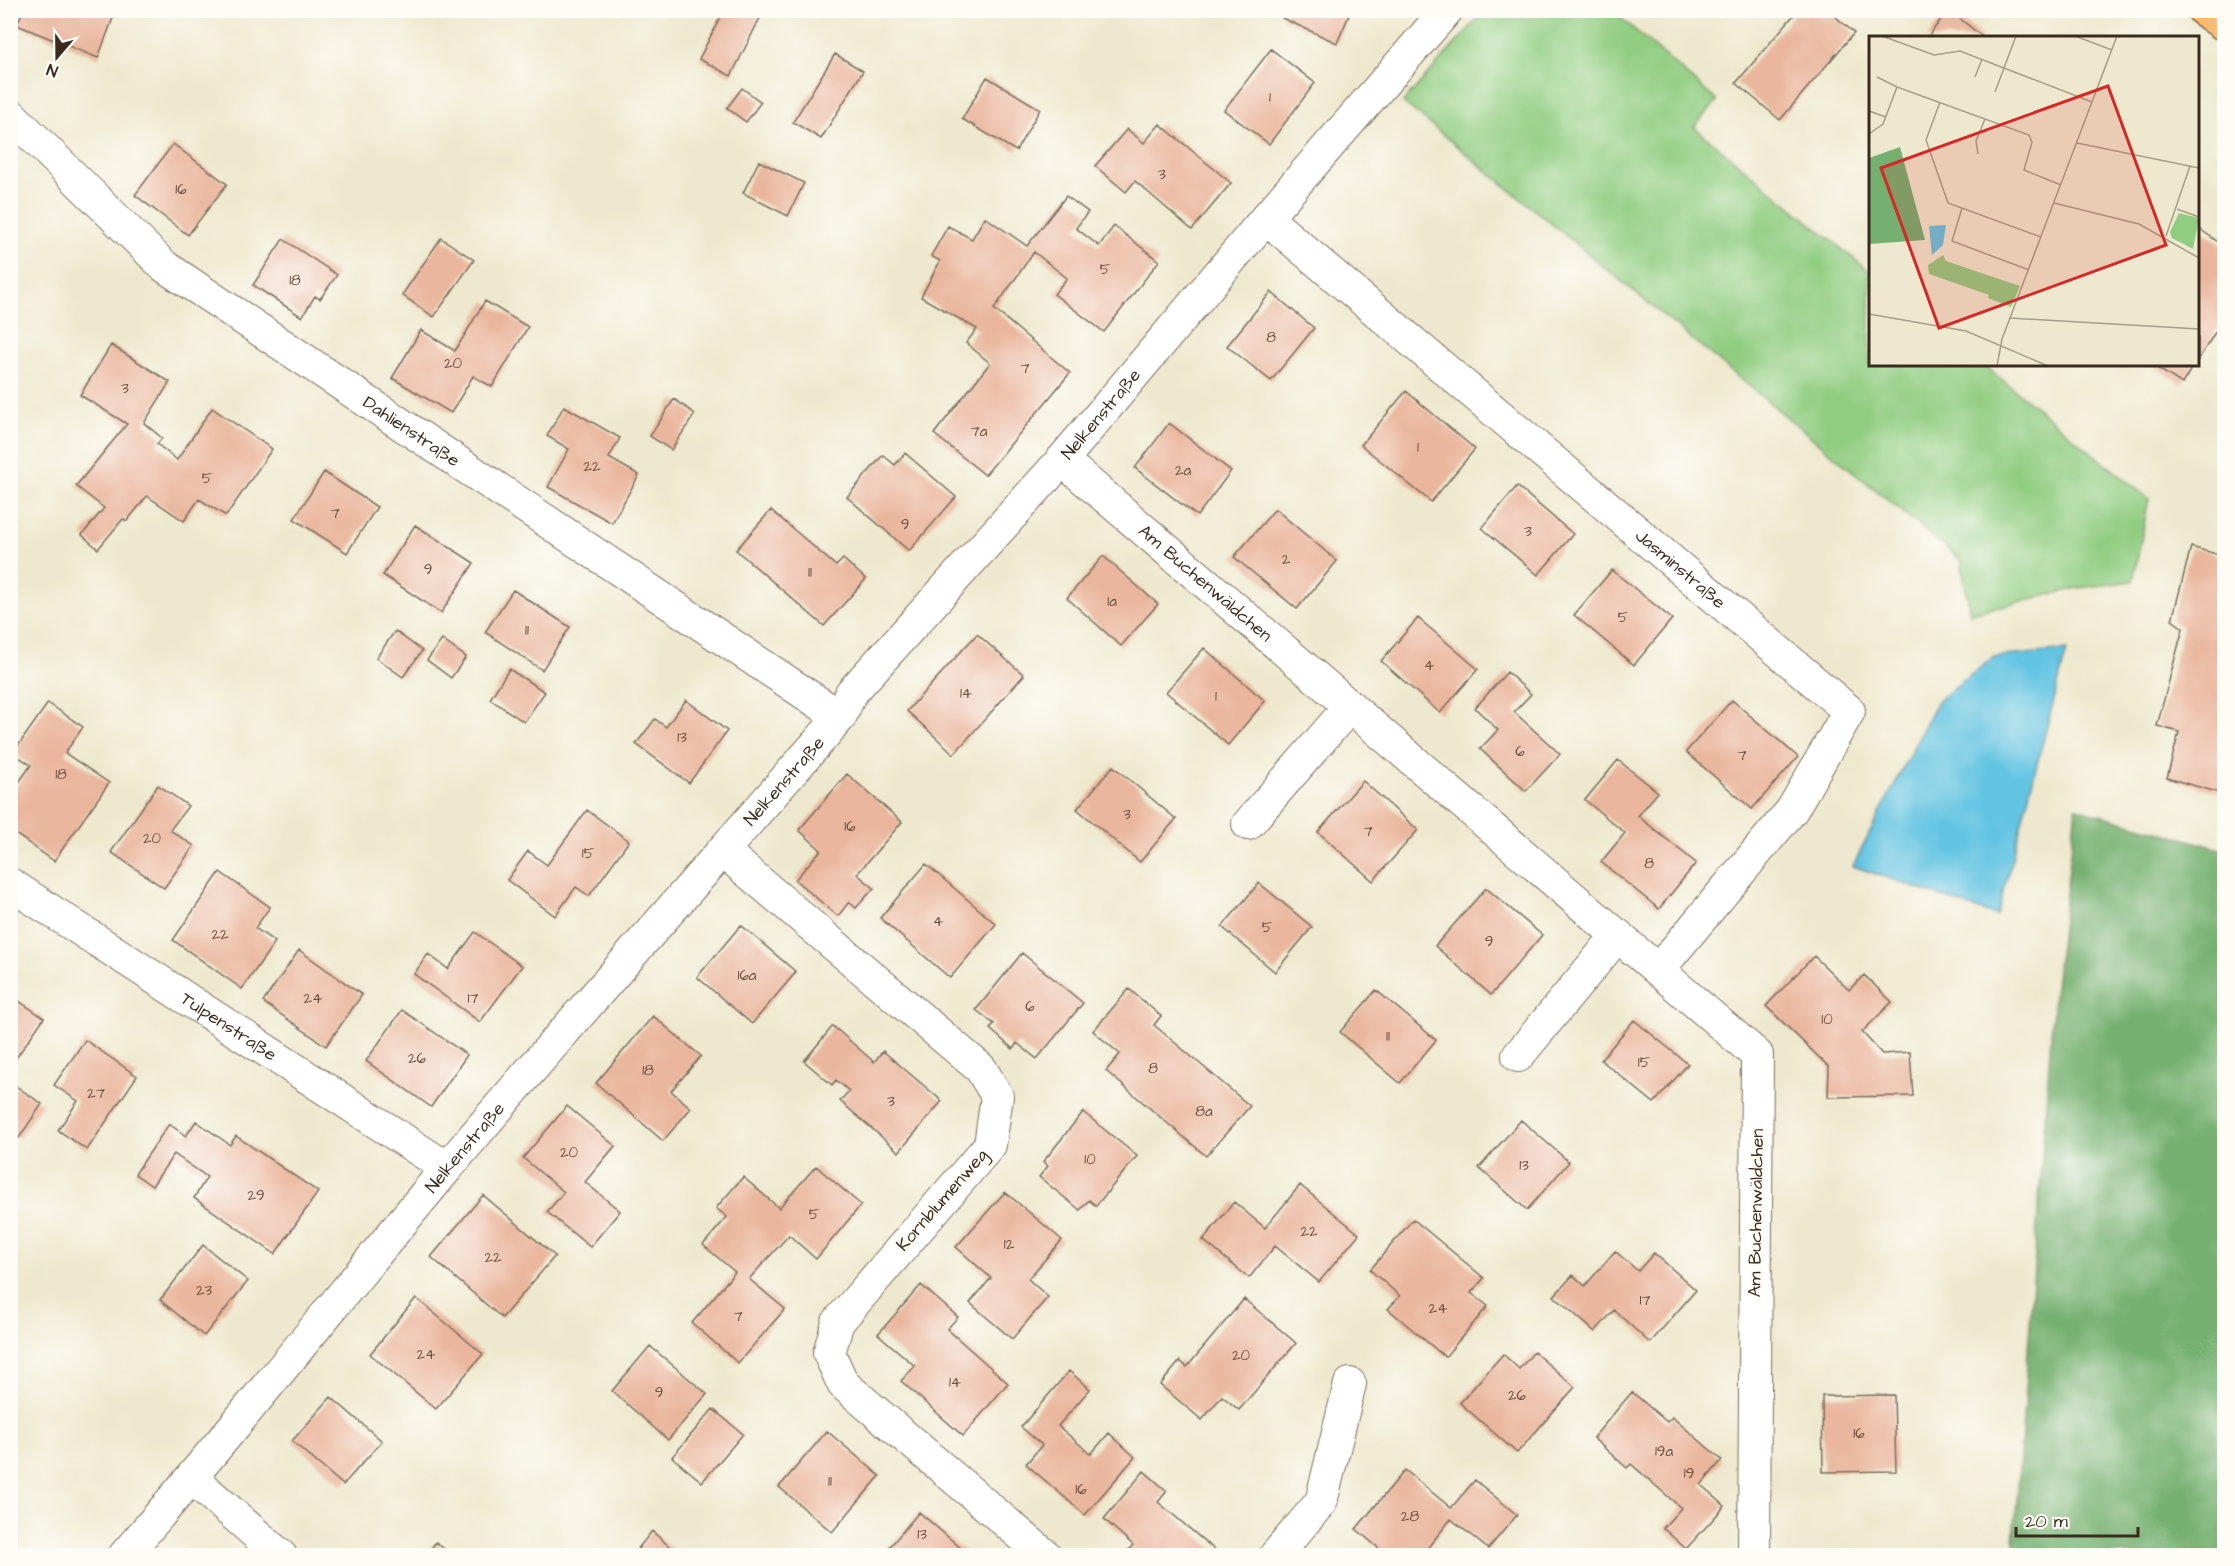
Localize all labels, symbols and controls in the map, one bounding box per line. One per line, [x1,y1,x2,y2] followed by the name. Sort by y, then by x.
[27,27,87,87] north arrow
[1869,36,2199,366] inset map
[44,58,61,82] text: N
[1269,87,1271,108] house number: 1
[1158,164,1166,185] house number: 3
[175,179,187,200] house number: 16
[1100,259,1111,280] house number: 5
[289,270,301,291] house number: 18
[1266,327,1276,348] house number: 8
[444,353,463,374] house number: 20
[1020,358,1030,379] house number: 7
[1055,363,1146,465] street label: Nelkenstraße
[121,378,129,399] house number: 3
[358,390,465,473] street label: Dahlienstraße
[971,421,988,442] house number: 7a
[1417,437,1419,458] house number: 1
[583,456,601,477] house number: 22
[1175,460,1191,481] house number: 2a
[202,468,213,489] house number: 5
[330,503,340,524] house number: 7
[901,514,909,535] house number: 9
[1133,519,1278,647] street label: Am Buchenwäldchen
[1524,521,1532,542] house number: 3
[1630,523,1731,614] street label: Jasminstraße
[1282,549,1291,570] house number: 2
[424,559,432,580] house number: 9
[808,562,812,583] house number: 11
[1107,591,1117,612] house number: 1a
[1618,607,1629,628] house number: 5
[525,620,529,641] house number: 11
[1424,655,1434,676] house number: 4
[960,683,972,704] house number: 14
[1215,686,1217,707] house number: 1
[677,727,687,748] house number: 13
[738,731,830,831] street label: Nelkenstraße
[1515,741,1525,762] house number: 6
[1737,745,1747,766] house number: 7
[55,764,67,785] house number: 18
[1123,804,1131,825] house number: 3
[844,816,856,837] house number: 16
[1363,821,1373,842] house number: 7
[143,828,162,849] house number: 20
[582,843,595,864] house number: 15
[1644,853,1654,874] house number: 8
[933,911,943,932] house number: 4
[1262,917,1273,938] house number: 5
[211,924,229,945] house number: 22
[1485,931,1493,952] house number: 9
[738,965,757,986] house number: 16a
[176,986,282,1067] street label: Tulpenstraße
[304,988,322,1009] house number: 24
[467,988,479,1009] house number: 17
[1025,996,1035,1017] house number: 6
[1821,1009,1833,1030] house number: 10
[1386,1026,1390,1047] house number: 11
[408,1048,427,1069] house number: 26
[1638,1052,1651,1073] house number: 15
[1148,1058,1158,1079] house number: 8
[642,1060,654,1081] house number: 18
[87,1083,105,1104] house number: 27
[887,1091,895,1112] house number: 3
[419,1096,510,1198] street label: Nelkenstraße
[1195,1101,1213,1122] house number: 8a
[1742,1129,1770,1297] street label: Am Buchenwäldchen
[560,1142,579,1163] house number: 20
[890,1143,994,1257] street label: Kornblumenweg
[1084,1149,1096,1170] house number: 10
[1519,1155,1529,1176] house number: 13
[247,1185,265,1206] house number: 29
[809,1204,820,1225] house number: 5
[1300,1221,1318,1242] house number: 22
[1004,1234,1015,1255] house number: 12
[484,1247,502,1268] house number: 22
[196,1280,212,1301] house number: 23
[1639,1290,1651,1311] house number: 17
[1429,1298,1447,1319] house number: 24
[733,1306,743,1327] house number: 7
[417,1344,435,1365] house number: 24
[1232,1345,1251,1366] house number: 20
[949,1372,961,1393] house number: 14
[655,1382,663,1403] house number: 9
[1508,1385,1527,1406] house number: 26
[1853,1423,1865,1444] house number: 16
[1655,1441,1673,1462] house number: 19a
[1684,1463,1694,1484] house number: 19
[828,1471,832,1492] house number: 11
[1075,1479,1087,1500] house number: 16
[2016,1500,2138,1538] scale bar
[1401,1506,1419,1527] house number: 28
[2025,1509,2068,1534] text: 20 m
[917,1524,927,1545] house number: 13

